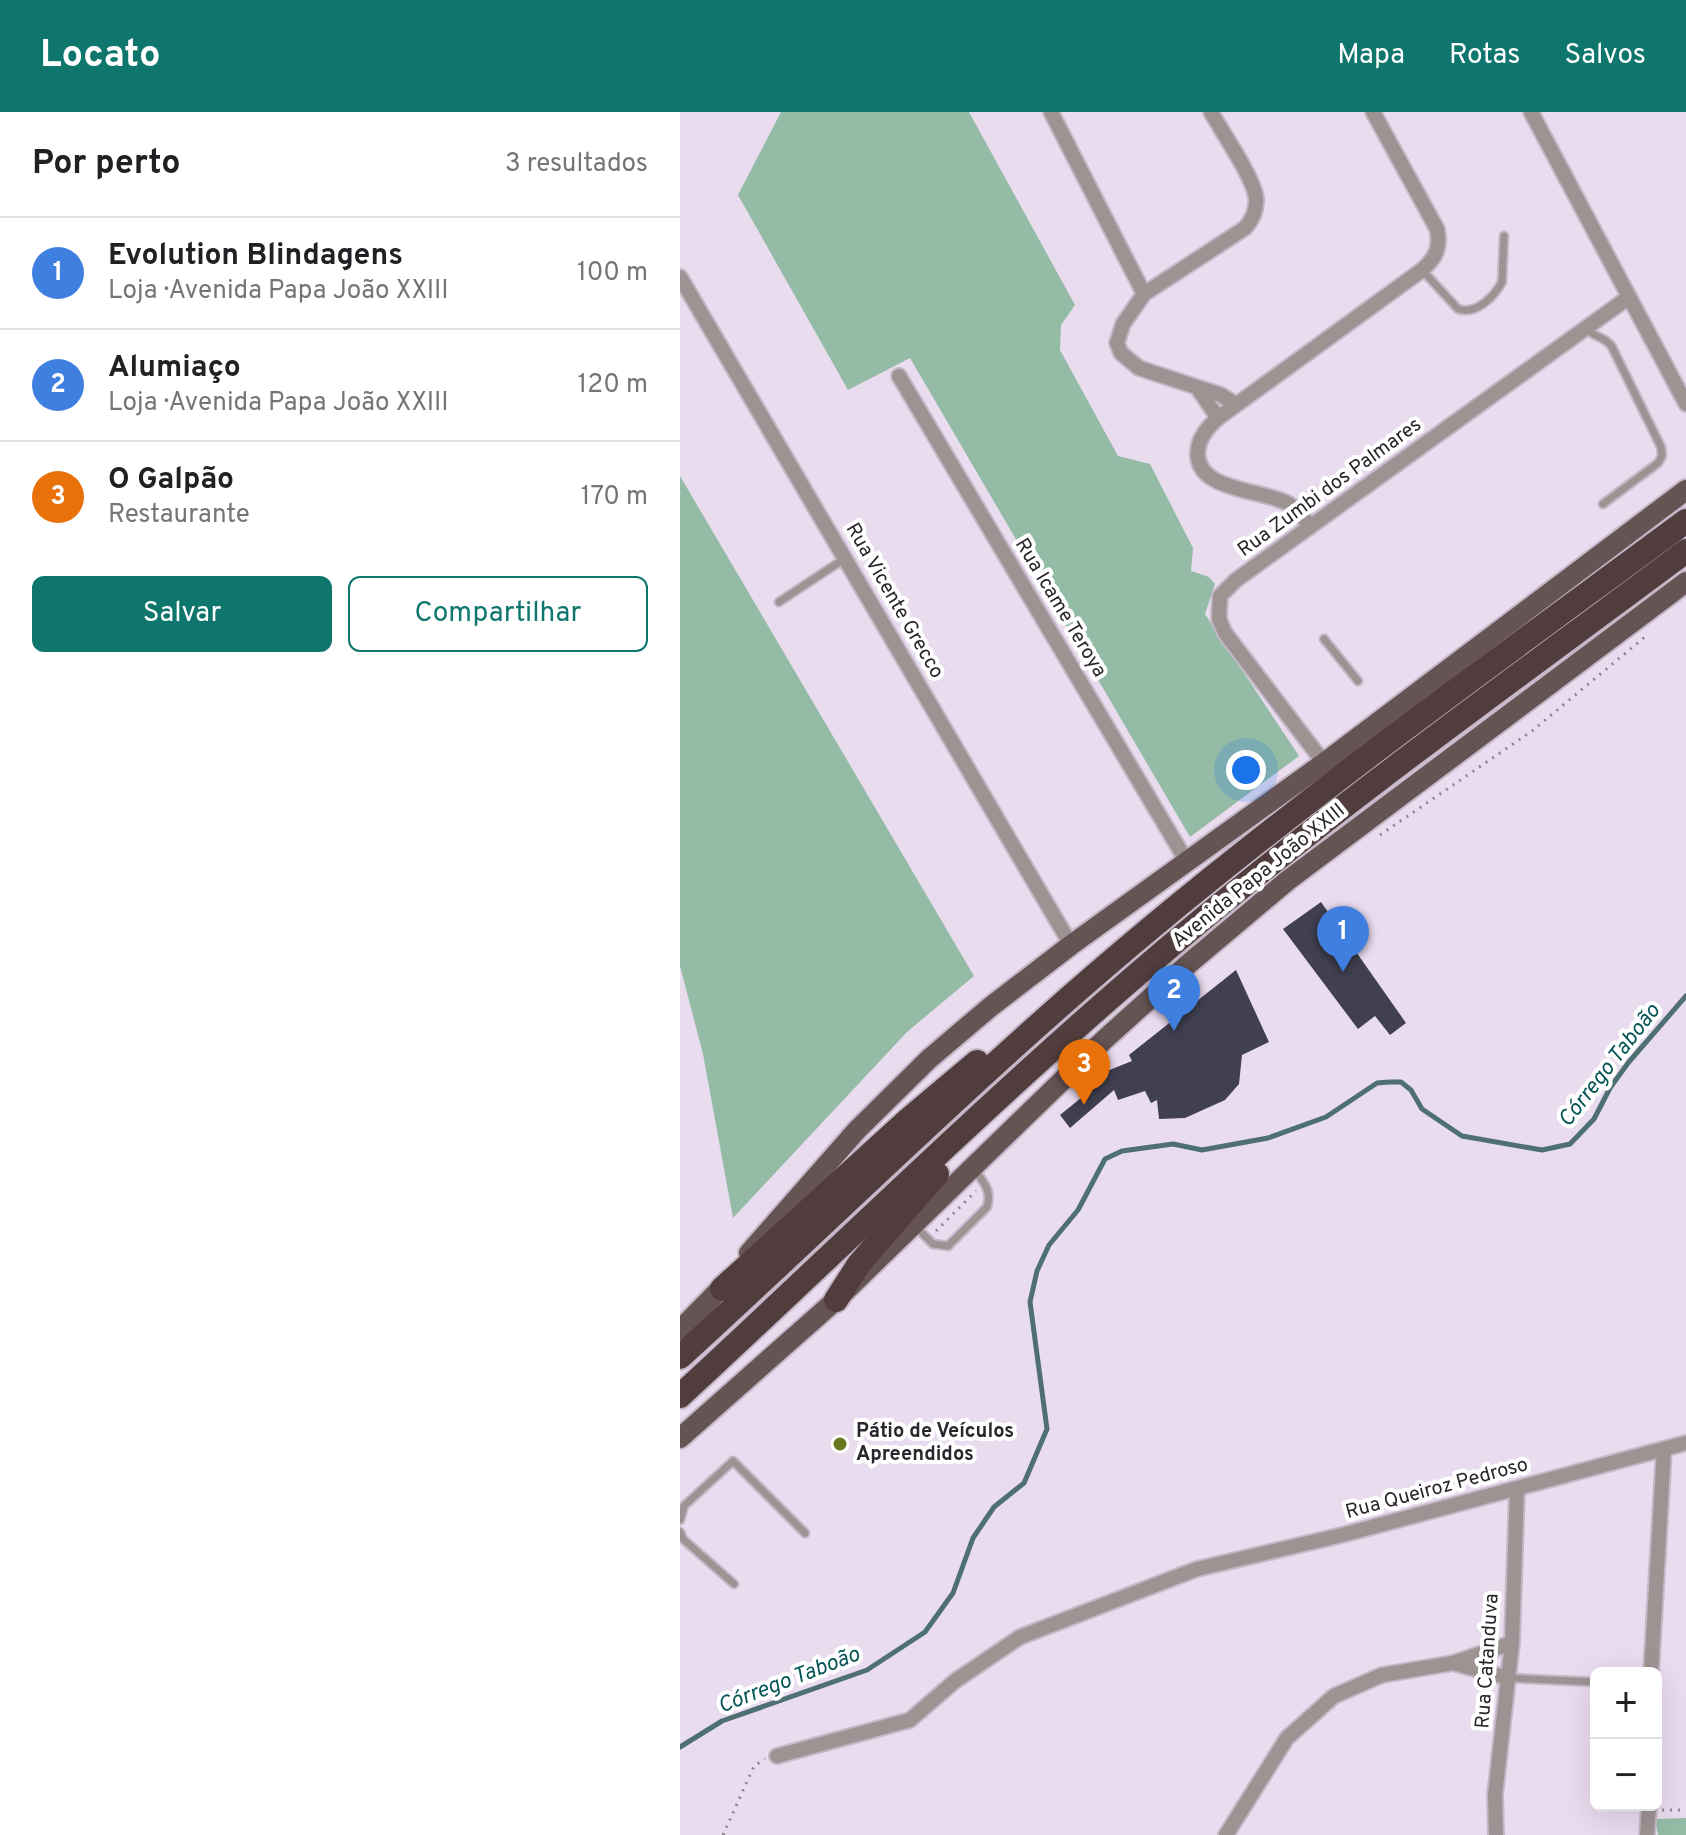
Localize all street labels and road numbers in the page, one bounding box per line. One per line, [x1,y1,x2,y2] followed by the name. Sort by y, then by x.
[1233,412,1427,564] street label: Rua Zumbi dos Palmares
[839,519,949,683] street label: Rua Vicente Grecco
[1008,534,1112,682] street label: Rua Icame Teroya
[1167,798,1351,954] street label: Avenida Papa João XXIII
[1343,1452,1531,1526] street label: Rua Queiroz Pedroso
[1470,1592,1506,1730] street label: Rua Catanduva

